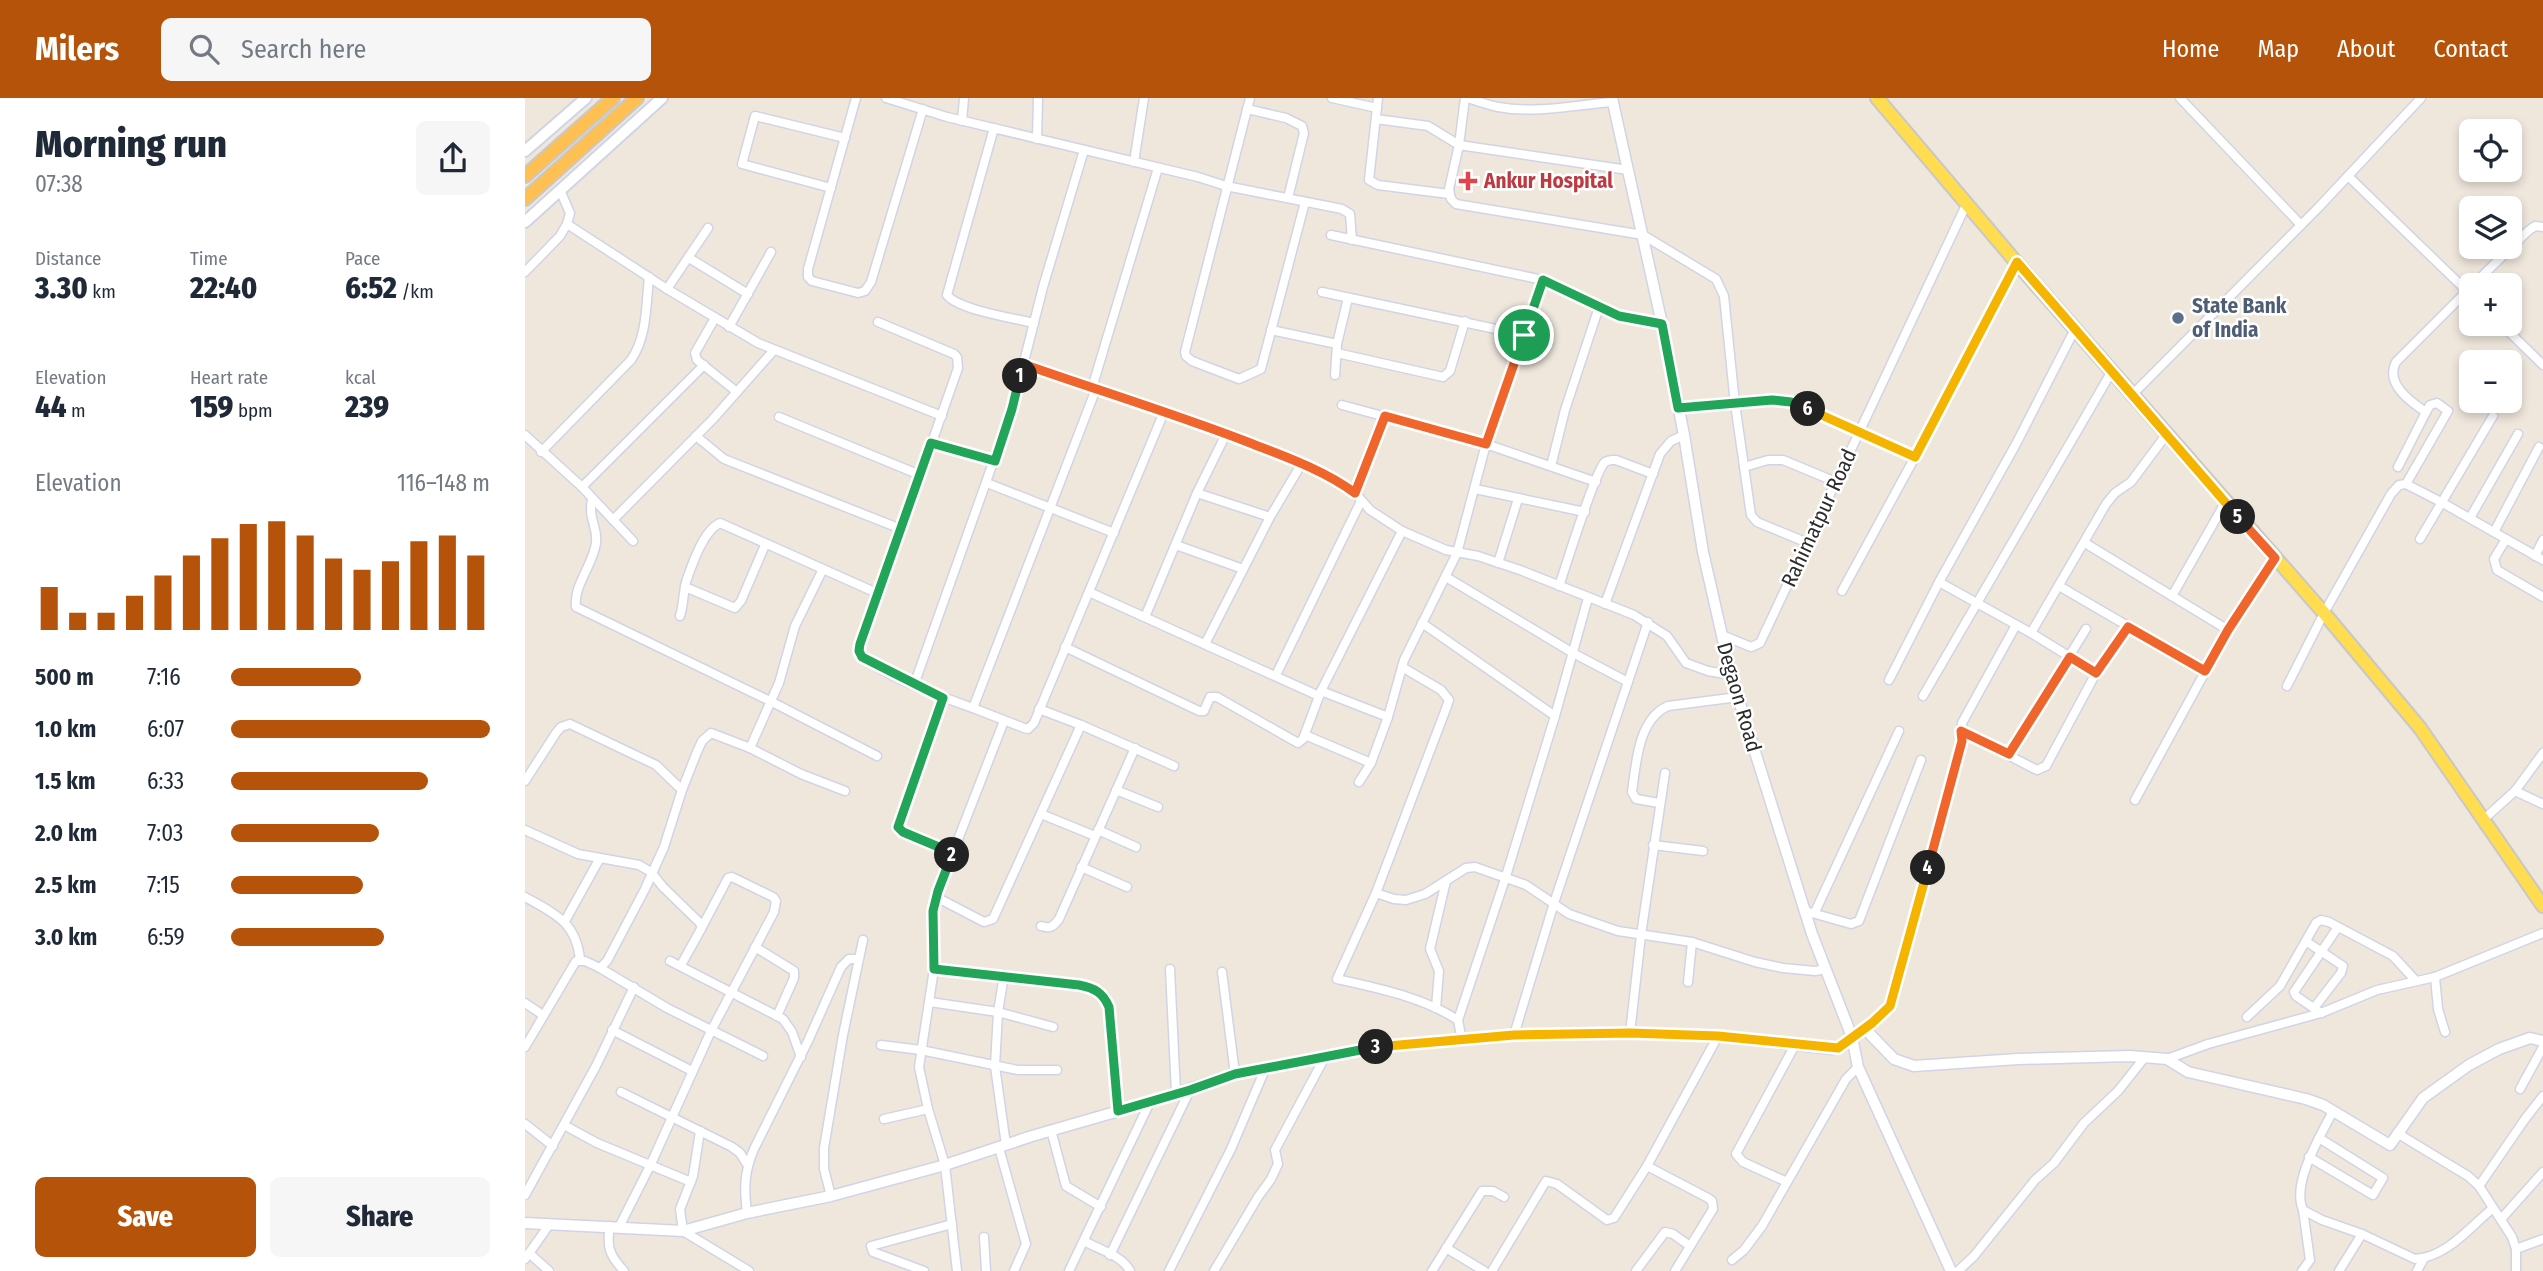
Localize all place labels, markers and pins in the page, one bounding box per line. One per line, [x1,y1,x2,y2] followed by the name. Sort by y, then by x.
[1483,168,1613,194] place label: Ankur Hospital
[1458,171,1478,191] marker: Ankur Hospital
[2192,293,2287,343] place label: State Bank of India
[1494,305,1554,365] pin
[2170,310,2186,326] marker: State Bank of India
[1002,358,1037,394] pin: 1
[1791,392,1825,426] pin: 6
[2221,500,2255,534] pin: 5
[935,838,969,872] pin: 2
[1911,850,1945,886] pin: 4
[1359,1030,1393,1065] pin: 3

